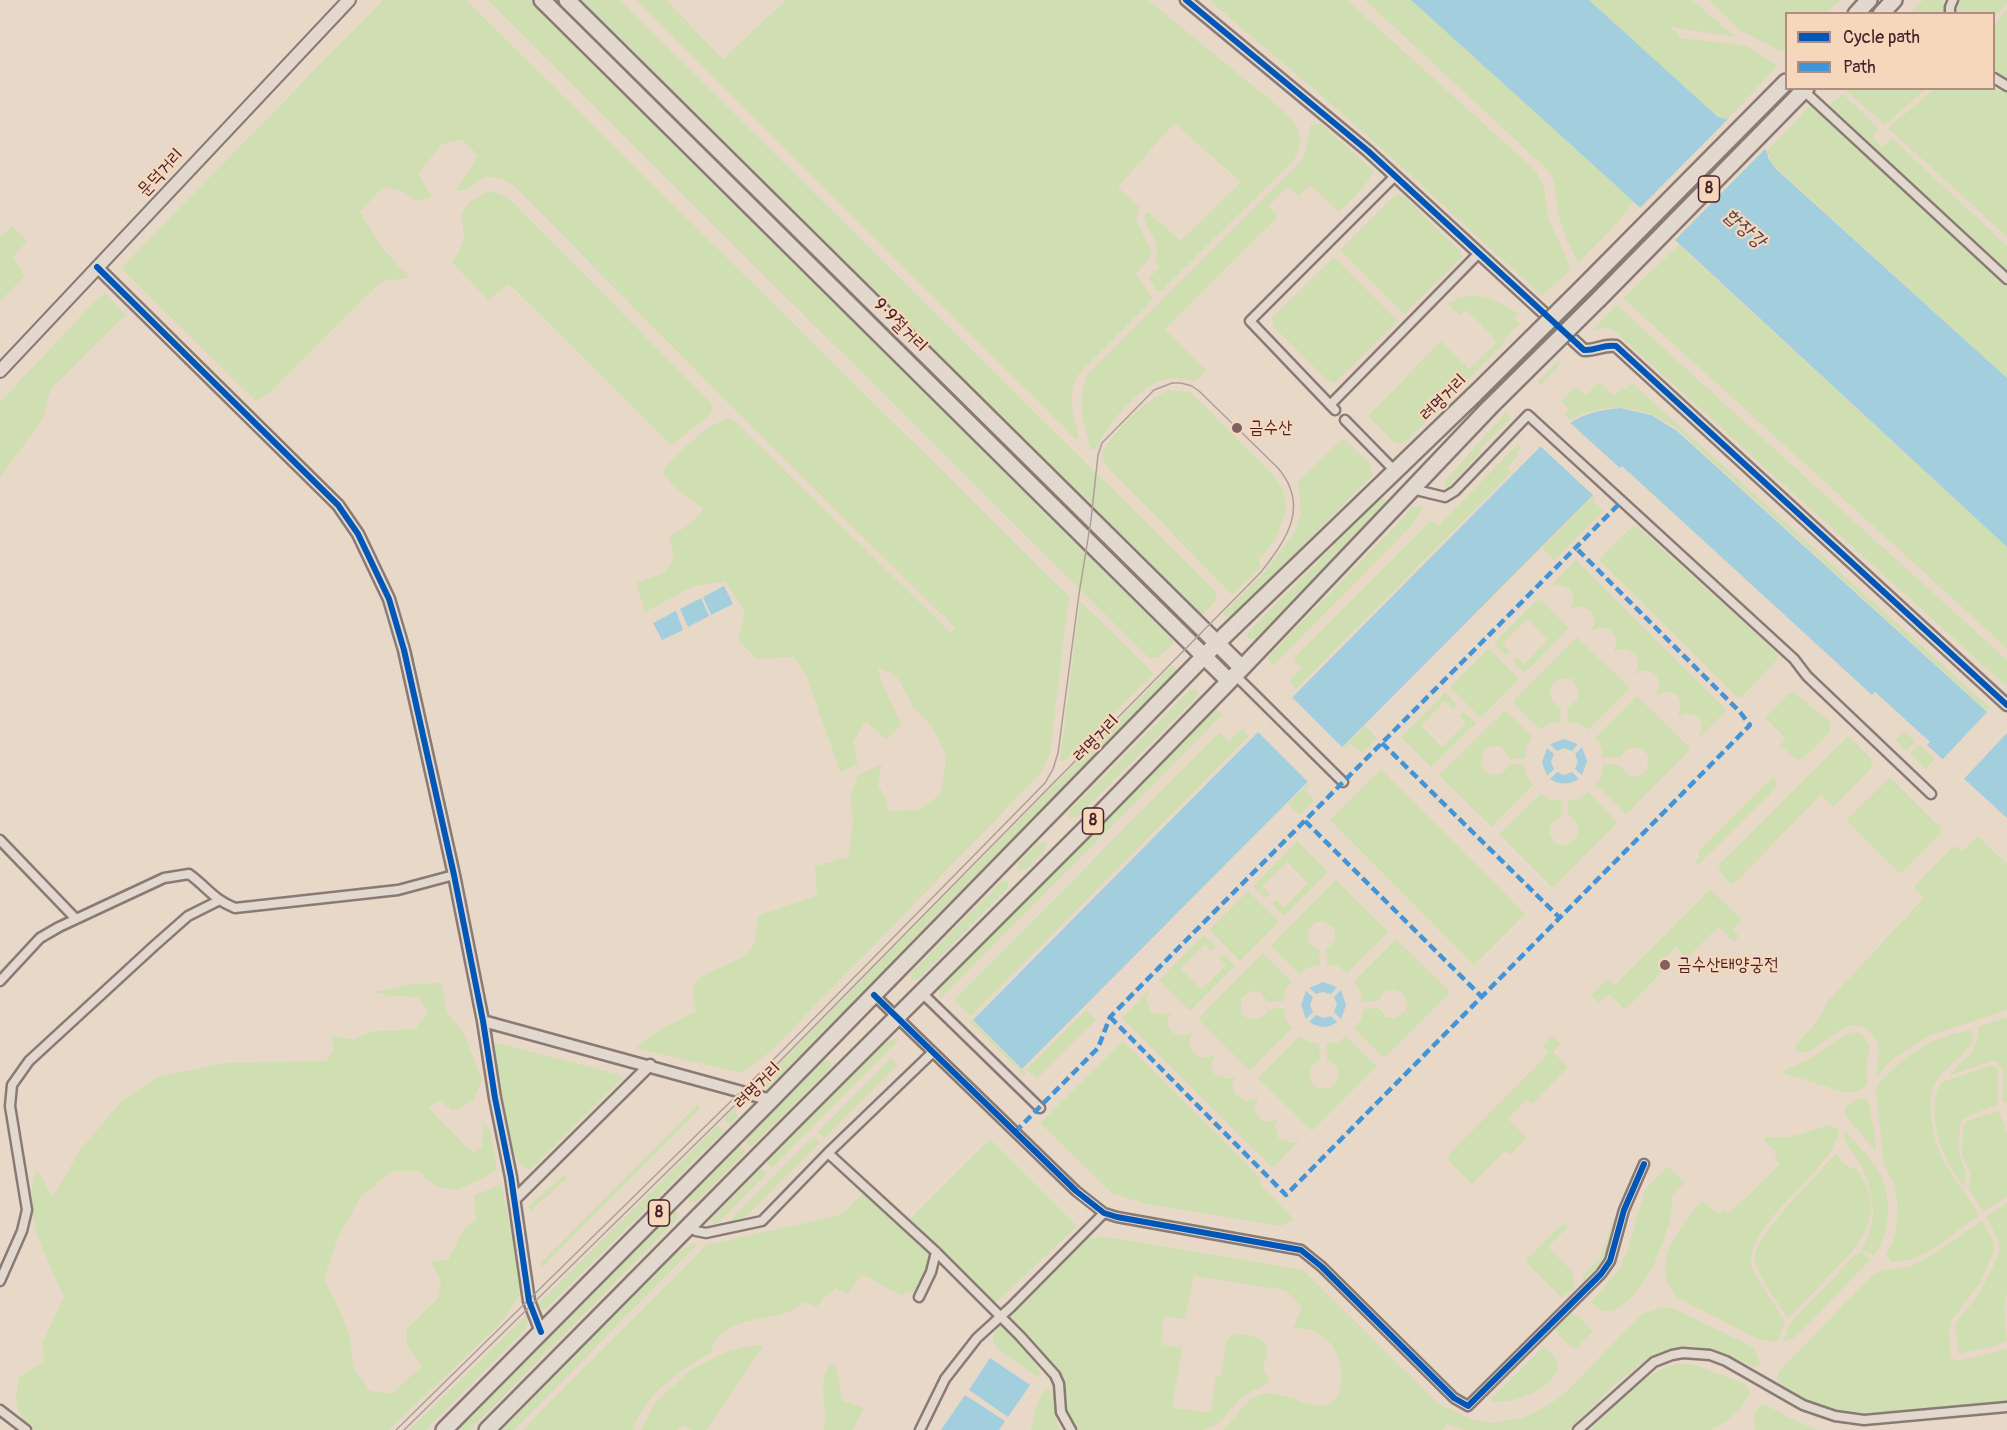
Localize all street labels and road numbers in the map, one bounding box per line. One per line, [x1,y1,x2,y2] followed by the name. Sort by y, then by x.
[133,144,189,202] street label: 문덕거리
[1698,176,1720,202] road number: 8
[868,294,932,358] street label: 9·9절거리
[1416,370,1472,426] street label: 려명거리
[1069,711,1125,767] street label: 려명거리
[1082,808,1104,834] road number: 8
[730,1058,786,1114] street label: 려명거리
[648,1200,670,1226] road number: 8

